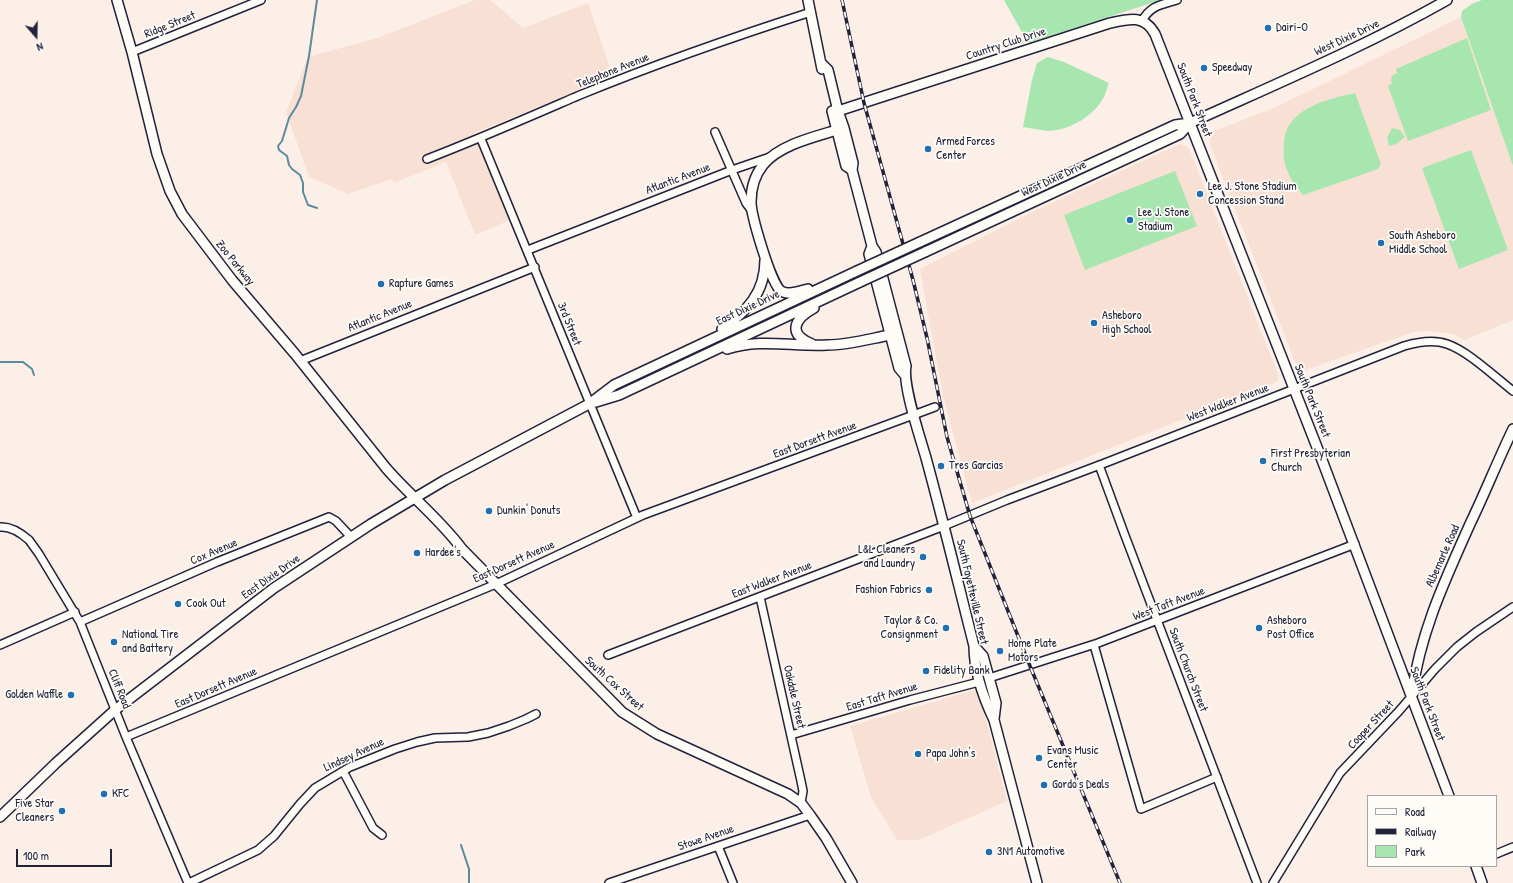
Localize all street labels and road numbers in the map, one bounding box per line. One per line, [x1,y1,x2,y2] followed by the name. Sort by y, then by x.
[142,8,198,42] street label: Ridge Street
[1312,17,1382,59] street label: West Dixie Drive
[964,24,1048,64] street label: Country Club Drive
[575,50,651,92] street label: Telephone Avenue
[1173,61,1215,139] street label: South Park Street
[1019,158,1089,200] street label: West Dixie Drive
[644,160,712,198] street label: Atlantic Avenue
[212,238,258,288] street label: Zoo Parkway
[714,287,782,329] street label: East Dixie Drive
[346,297,414,335] street label: Atlantic Avenue
[554,300,584,348] street label: 3rd Street
[1291,362,1333,440] street label: South Park Street
[1185,381,1271,425] street label: West Walker Avenue
[771,418,859,462] street label: East Dorsett Avenue
[1423,523,1463,589] street label: Albemarle Road
[188,536,240,568] street label: Cox Avenue
[471,538,557,586] street label: East Dorsett Avenue
[953,538,991,646] street label: South Fayetteville Street
[239,552,303,602] street label: East Dixie Drive
[730,558,814,602] street label: East Walker Avenue
[1131,584,1207,624] street label: West Taft Avenue
[1165,626,1211,714] street label: South Church Street
[581,654,647,714] street label: South Cox Street
[173,664,259,712] street label: East Dorsett Avenue
[780,664,808,730] street label: Oakdale Street
[1406,665,1448,743] street label: South Park Street
[105,667,133,711] street label: Cliff Road
[845,679,919,715] street label: East Taft Avenue
[1345,698,1397,752] street label: Cooper Street
[322,735,386,775] street label: Lindsey Avenue
[676,822,736,854] street label: Stowe Avenue

